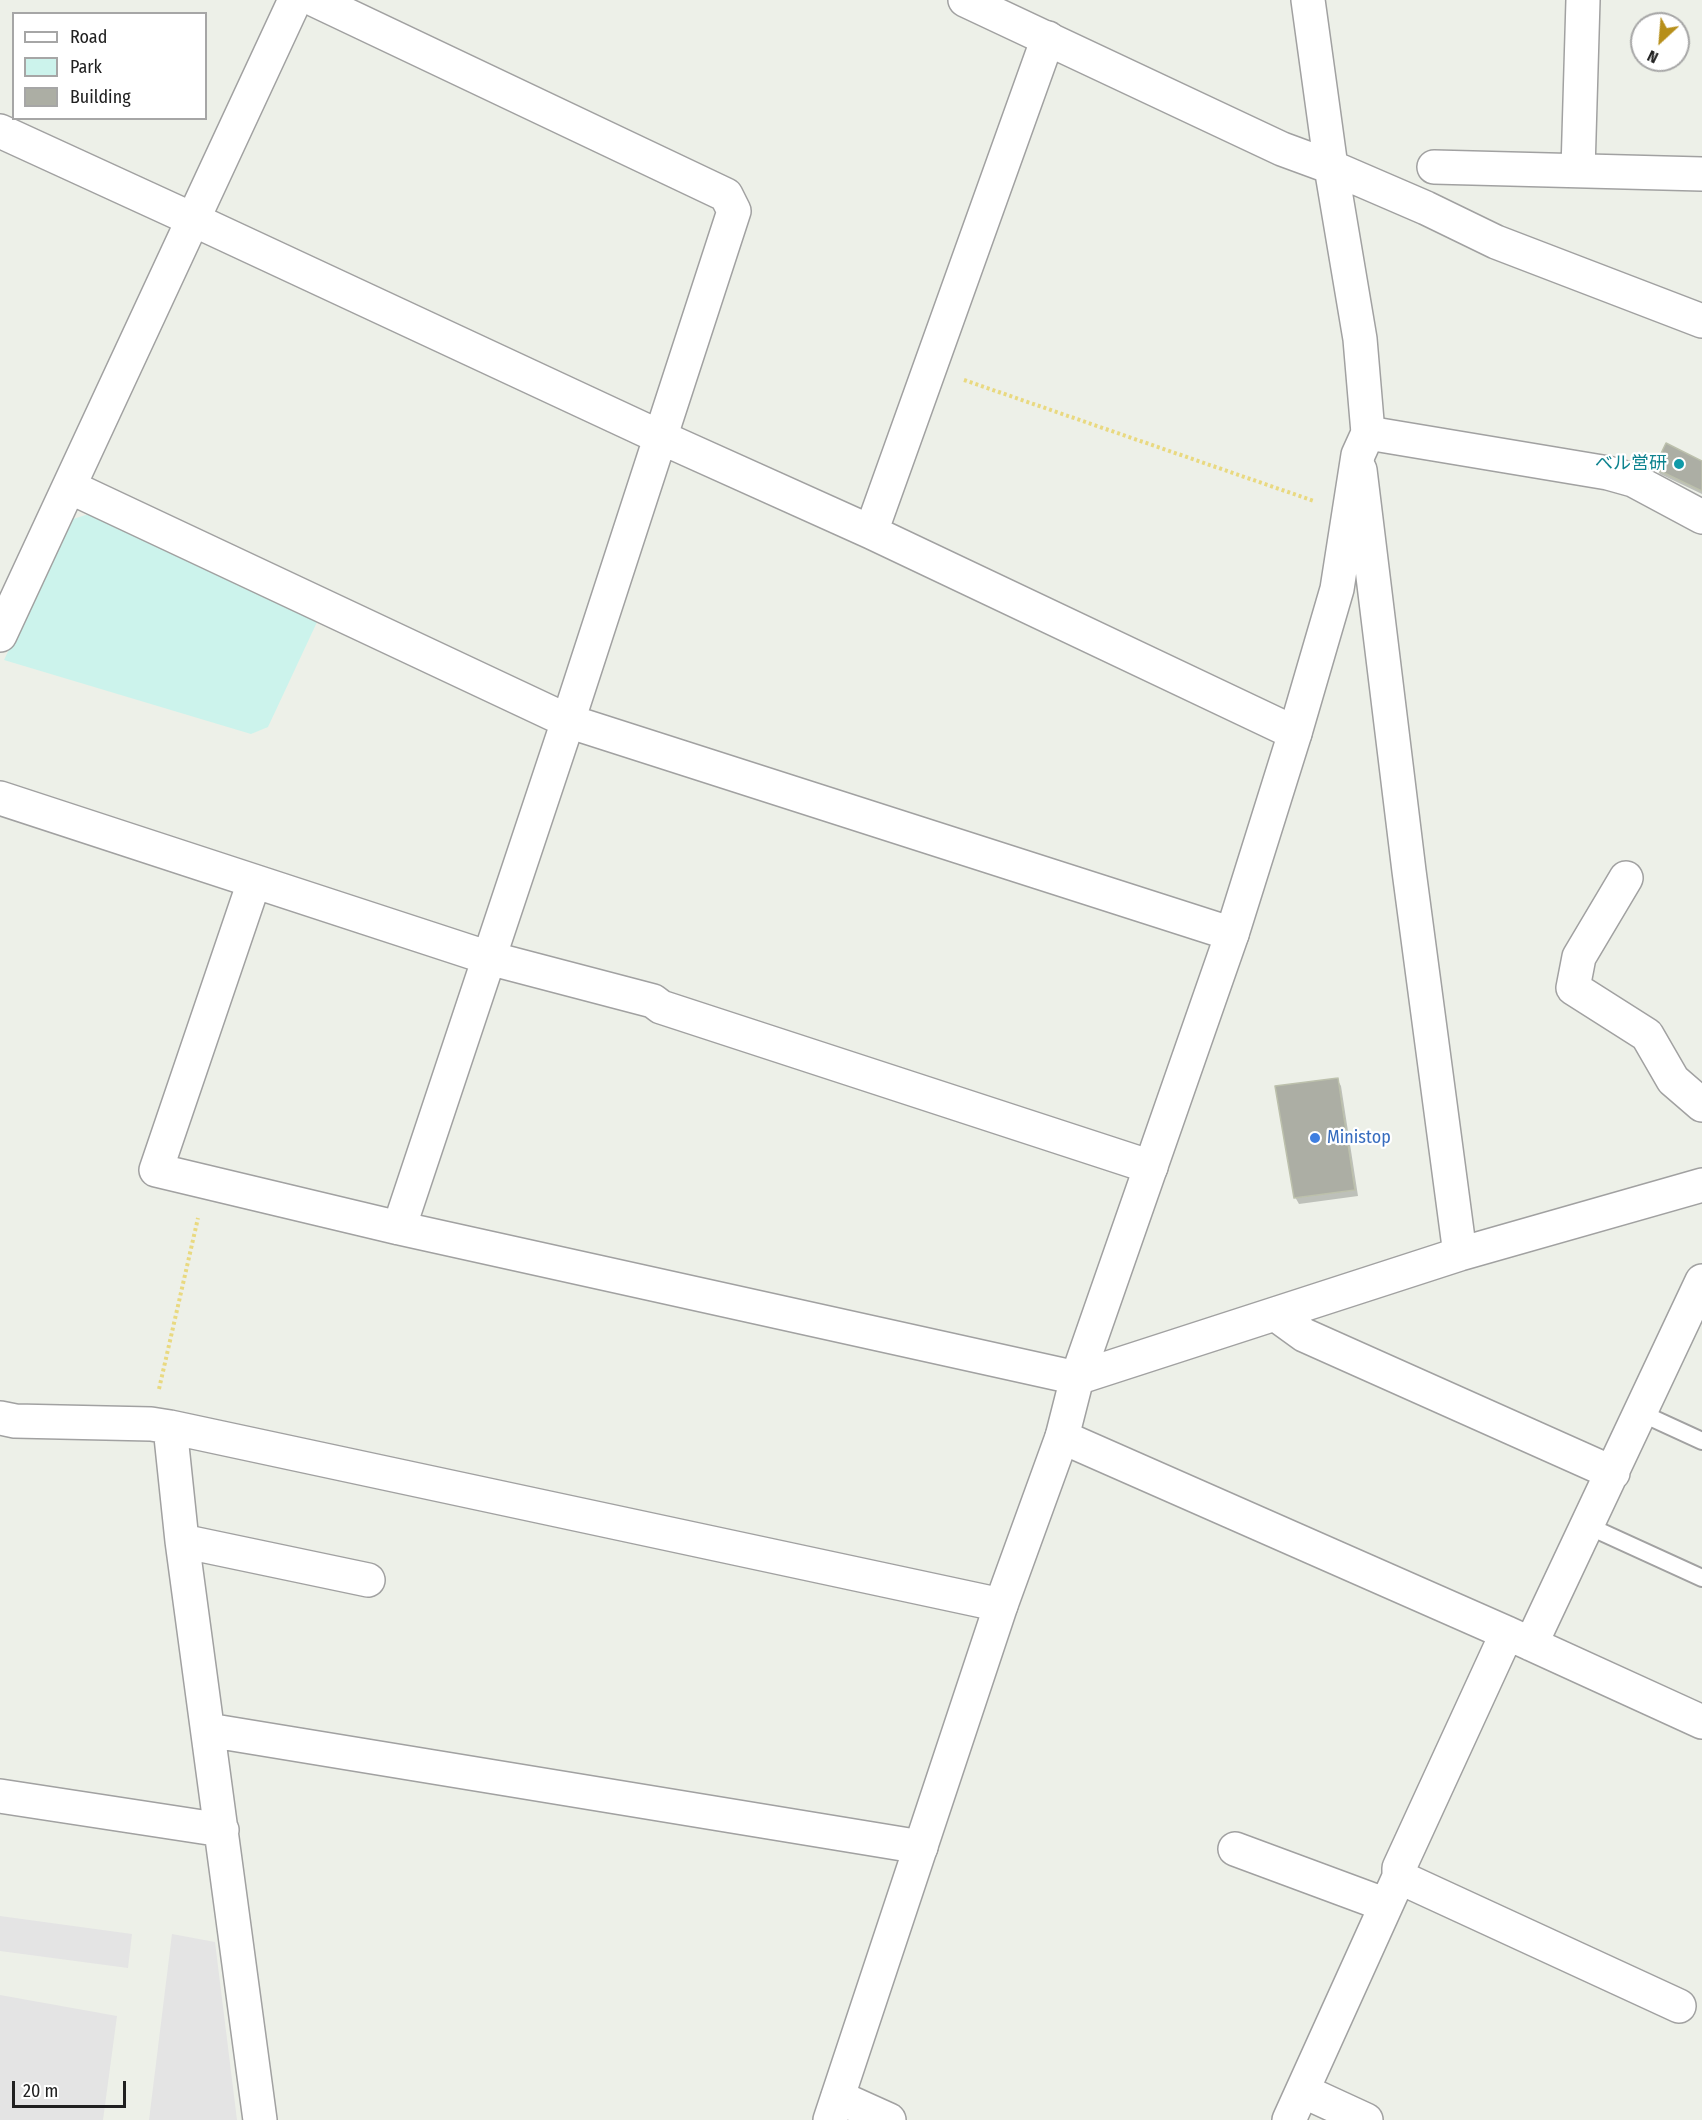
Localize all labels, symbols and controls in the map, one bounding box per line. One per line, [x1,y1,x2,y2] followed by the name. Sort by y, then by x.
[12,12,207,120] legend
[1630,12,1690,72] north arrow
[70,26,107,48] text: Road
[1644,46,1661,67] text: N
[70,56,102,78] text: Park
[70,86,131,108] text: Building
[1595,453,1667,475] place label: べル営研
[1672,457,1686,471] marker: べル営研
[1327,1127,1391,1149] place label: Ministop
[1308,1131,1322,1145] marker: Ministop
[15,2069,129,2107] scale bar
[23,2080,58,2102] text: 20 m

